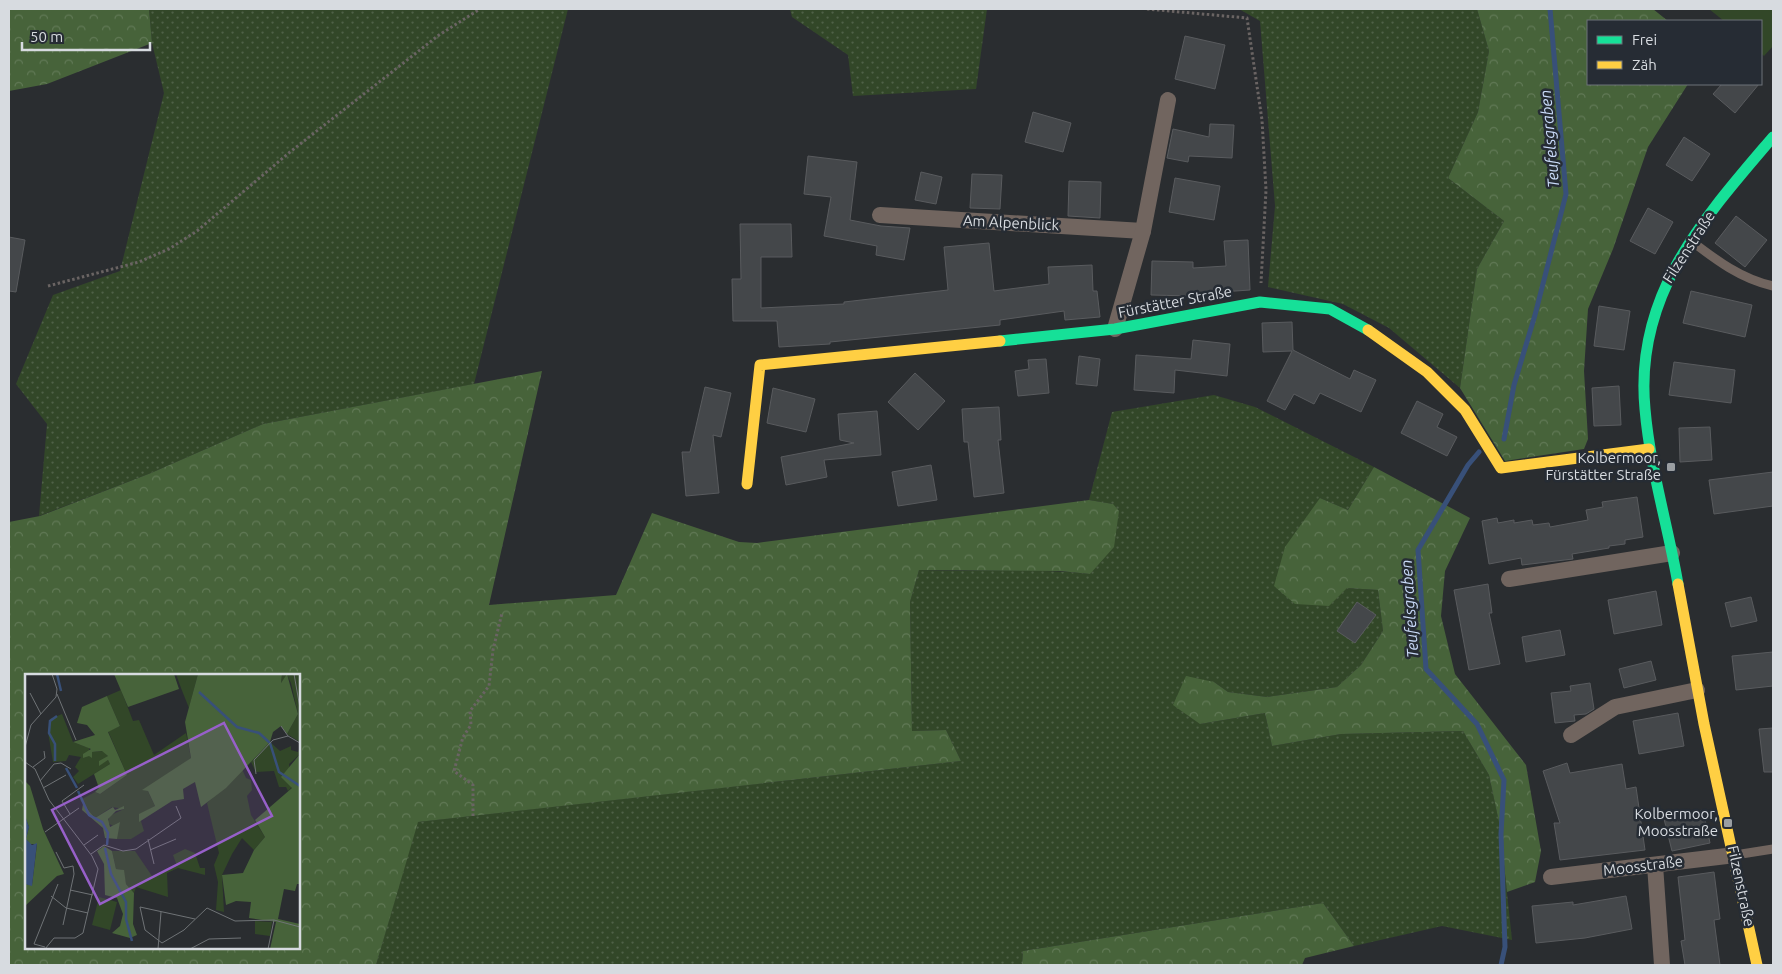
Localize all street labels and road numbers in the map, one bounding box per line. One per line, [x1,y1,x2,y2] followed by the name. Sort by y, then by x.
[1659,208,1718,286] street label: Filzenstraße
[962,211,1060,234] street label: Am Alpenblick
[1117,282,1233,321] street label: Fürstätter Straße
[1725,844,1758,928] street label: Filzenstraße
[1602,852,1684,879] street label: Moosstraße

